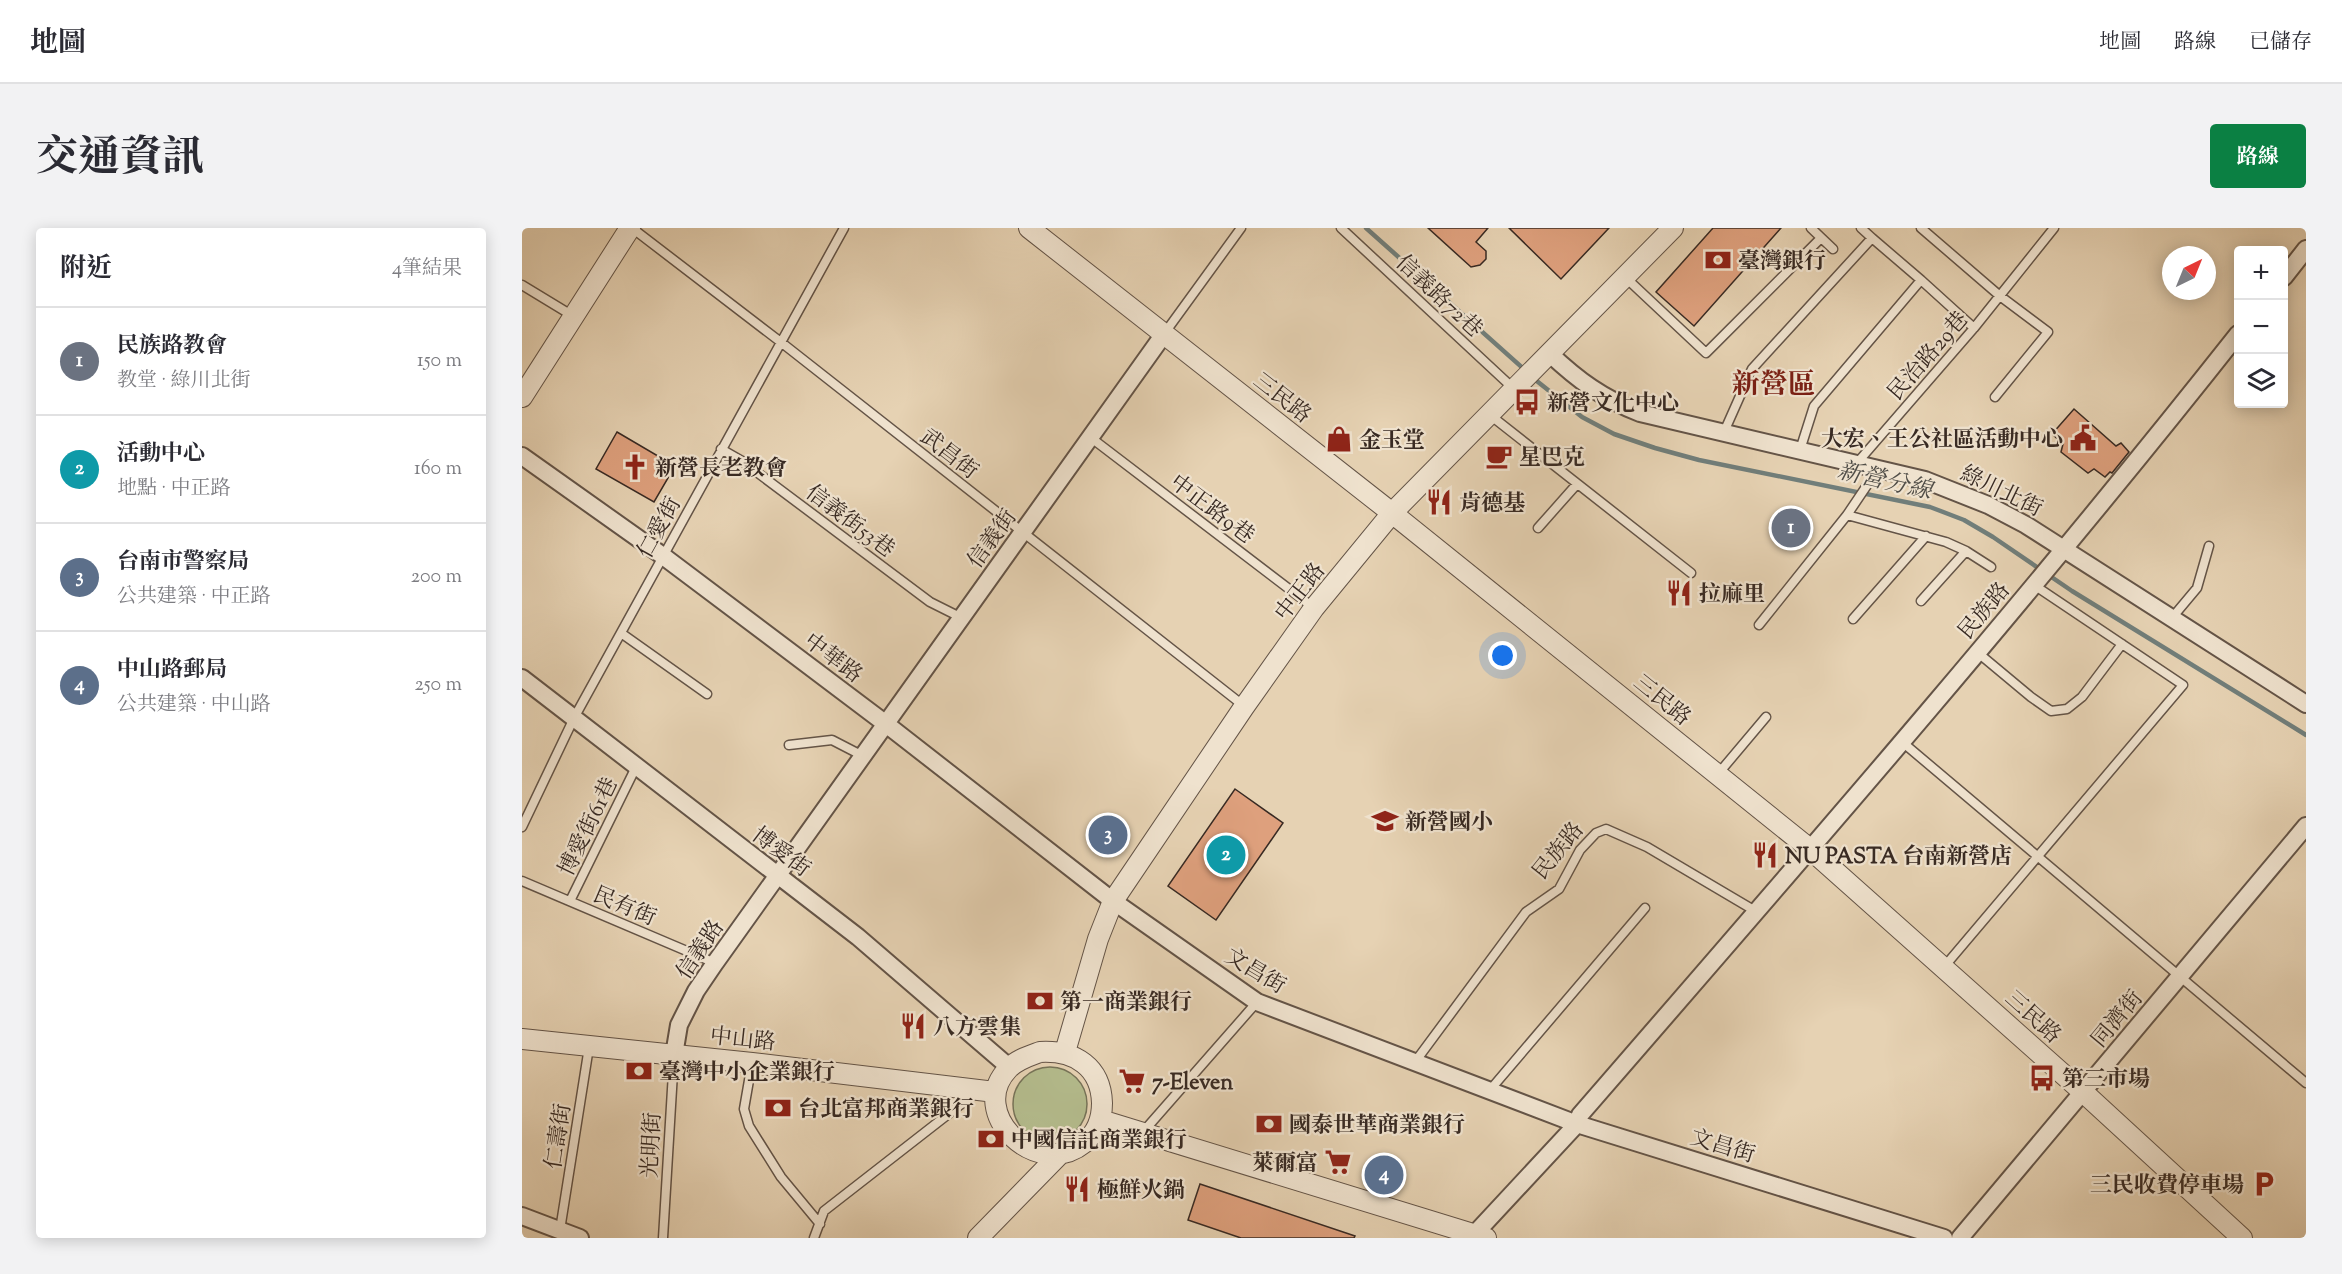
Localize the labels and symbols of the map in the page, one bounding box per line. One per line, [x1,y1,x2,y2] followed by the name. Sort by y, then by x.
[1703,245,1733,275] bank icon: 臺灣銀行
[2162,246,2216,300] north arrow
[1738,247,1826,279] place label: 臺灣銀行
[1387,248,1489,346] street label: 信義路72巷
[1881,305,1977,409] street label: 民治路29巷
[1245,366,1317,432] street label: 三民路
[1732,366,1816,406] district label: 新營區
[1512,387,1542,417] bus stop icon: 新營文化中心
[1547,389,1679,421] place label: 新營文化中心
[912,422,984,488] street label: 武昌街
[2068,423,2098,453] public building icon: 大宏、王公社區活動中心
[1324,424,1354,454] shop icon: 金玉堂
[1821,425,2063,457] place label: 大宏、王公社區活動中心
[1359,426,1425,458] place label: 金玉堂
[1484,441,1514,471] cafe icon: 星巴克
[1519,443,1585,475] place label: 星巴克
[620,452,650,482] church icon: 新營長老教會
[655,454,787,486] place label: 新營長老教會
[1834,455,1938,510] water label: 新營分線
[1954,459,2047,526] street label: 綠川北街
[1162,468,1260,553] street label: 中正路9巷
[798,478,901,567] street label: 信義街53巷
[1424,487,1454,517] restaurant icon: 肯德基
[1459,489,1525,521] place label: 肯德基
[631,492,691,565] street label: 仁愛街
[961,504,1026,576] street label: 信義街
[1772,506,1810,550] pin: 1
[1268,557,1334,629] street label: 中正路
[1952,576,2019,647] street label: 民族路
[1664,578,1694,608] restaurant icon: 拉麻里
[1699,580,1765,612] place label: 拉麻里
[796,627,868,692] street label: 中華路
[1488,641,1517,670] your location
[1625,668,1697,735] street label: 三民路
[552,773,627,882] street label: 博愛街61巷
[1370,806,1400,836] school or university icon: 新營國小
[1405,808,1493,840] place label: 新營國小
[1088,812,1128,858] pin: 3
[1526,816,1593,888] street label: 民族路
[744,821,816,886] street label: 博愛街
[1206,832,1246,878] pin: 2
[1750,840,1780,870] restaurant icon: NU PASTA 台南新營店
[1785,842,2012,874] place label: NU PASTA 台南新營店
[587,880,660,935] street label: 民有街
[670,914,733,987] street label: 信義路
[1218,942,1291,1003] street label: 文昌街
[1997,984,2067,1052] street label: 三民路
[2085,984,2152,1055] street label: 同濟街
[1025,986,1055,1016] bank icon: 第一商業銀行
[1060,988,1192,1020] place label: 第一商業銀行
[898,1011,928,1041] restaurant icon: 八方雲集
[933,1013,1021,1045] place label: 八方雲集
[708,1022,777,1060] street label: 中山路
[624,1056,654,1086] bank icon: 臺灣中小企業銀行
[659,1058,835,1090] place label: 臺灣中小企業銀行
[2027,1063,2057,1093] bus stop icon: 第三市場
[2062,1065,2150,1097] place label: 第三市場
[1117,1066,1147,1096] supermarket icon: 7-Eleven
[1152,1068,1233,1100] place label: 7-Eleven
[763,1093,793,1123] bank icon: 台北富邦商業銀行
[798,1095,974,1127] place label: 台北富邦商業銀行
[539,1101,581,1172] street label: 仁壽街
[1254,1109,1284,1139] bank icon: 國泰世華商業銀行
[635,1111,671,1179] street label: 光明街
[1289,1111,1465,1143] place label: 國泰世華商業銀行
[1686,1123,1758,1173] street label: 文昌街
[976,1124,1006,1154] bank icon: 中國信託商業銀行
[1011,1126,1187,1158] place label: 中國信託商業銀行
[1323,1147,1353,1177] supermarket icon: 萊爾富
[1252,1149,1318,1181] place label: 萊爾富
[1364,1152,1404,1198] pin: 4
[2249,1169,2279,1199] parking icon: 三民收費停車場
[2090,1171,2244,1203] place label: 三民收費停車場
[1062,1174,1092,1204] restaurant icon: 極鮮火鍋
[1097,1176,1185,1208] place label: 極鮮火鍋

